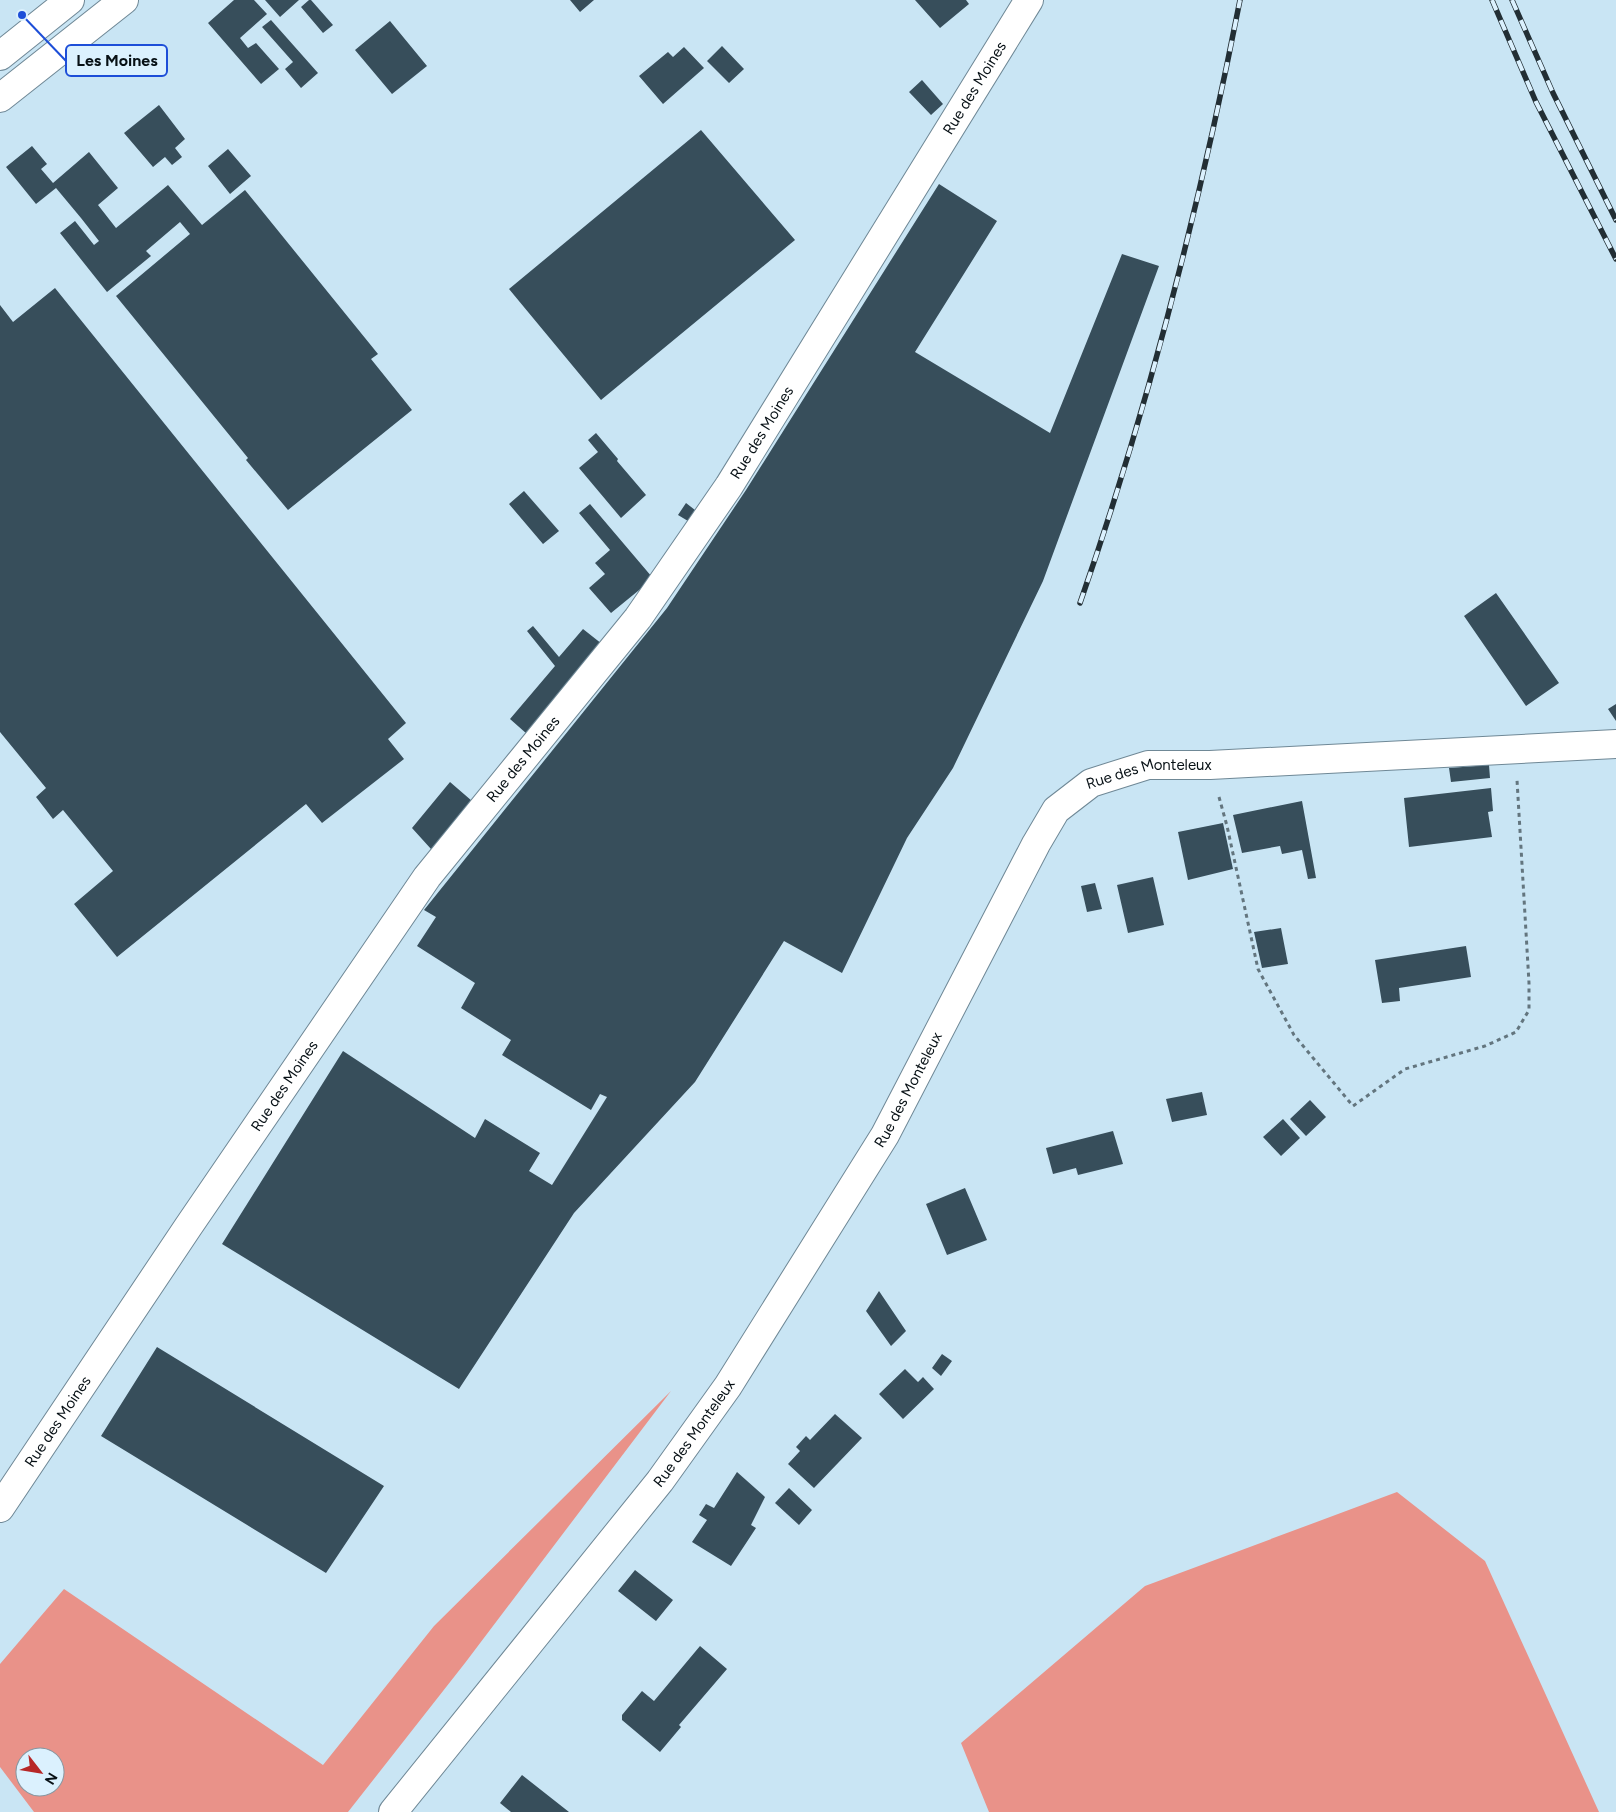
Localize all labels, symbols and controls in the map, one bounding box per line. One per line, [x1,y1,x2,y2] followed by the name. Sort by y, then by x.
[939,38,1010,138] street label: Rue des Moines
[66,45,167,76] callout: Les Moines
[76,51,158,70] text: Les Moines
[726,383,797,482] street label: Rue des Moines
[483,712,563,806] street label: Rue des Moines
[1084,755,1212,793] street label: Rue des Monteleux
[870,1029,946,1151] street label: Rue des Monteleux
[247,1037,322,1135] street label: Rue des Moines
[21,1373,95,1471] street label: Rue des Moines
[650,1376,739,1491] street label: Rue des Monteleux
[15,1747,65,1797] north arrow
[41,1769,61,1787] text: N

